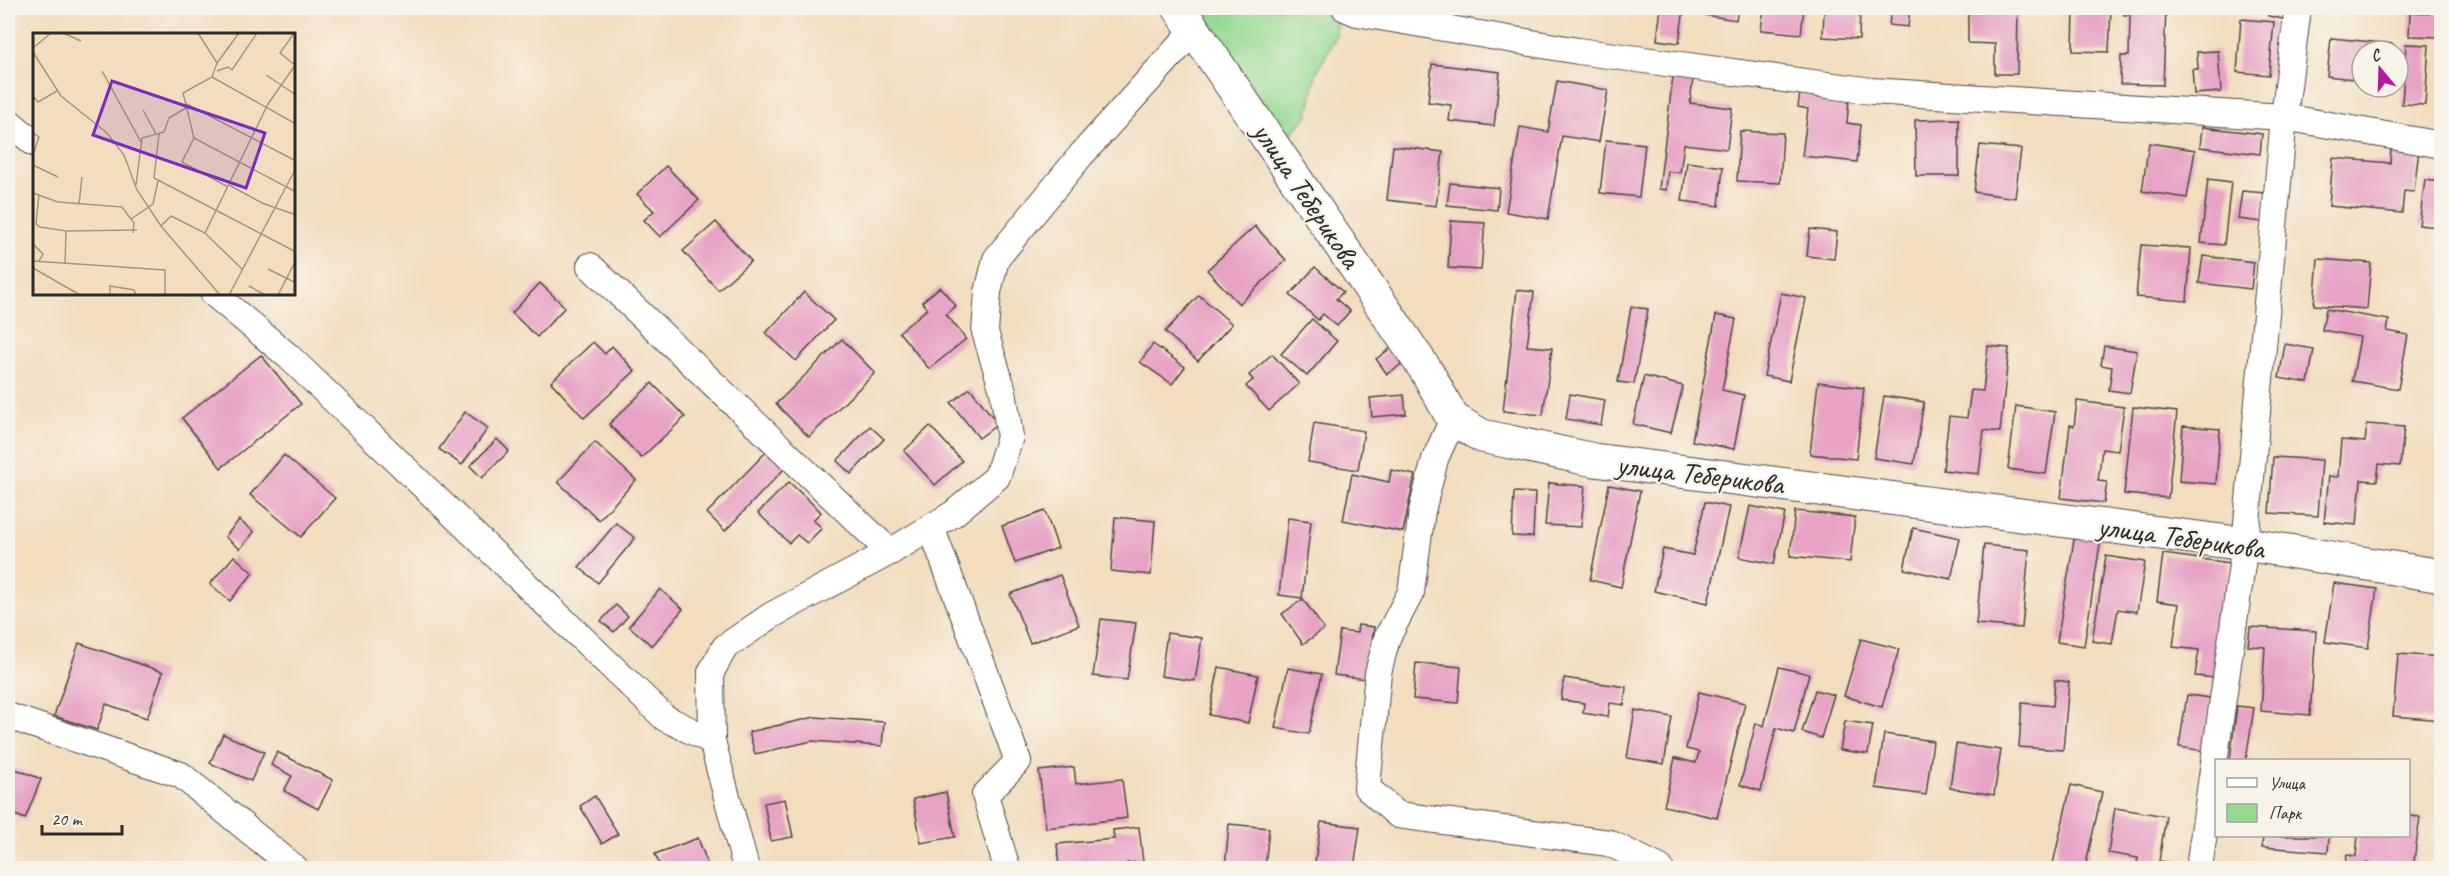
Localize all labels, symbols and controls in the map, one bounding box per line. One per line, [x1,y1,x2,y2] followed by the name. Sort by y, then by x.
[33,33,296,296] inset map
[2350,39,2410,99] north arrow
[2368,44,2384,66] text: С
[1243,113,1371,277] street label: улица Теберикова
[1612,445,1788,503] street label: улица Теберикова
[2093,506,2269,568] street label: улица Теберикова
[2215,759,2410,837] legend
[2269,772,2306,794] text: Улица
[42,798,122,836] scale bar
[2269,802,2303,824] text: Парк
[51,808,84,830] text: 20 m

